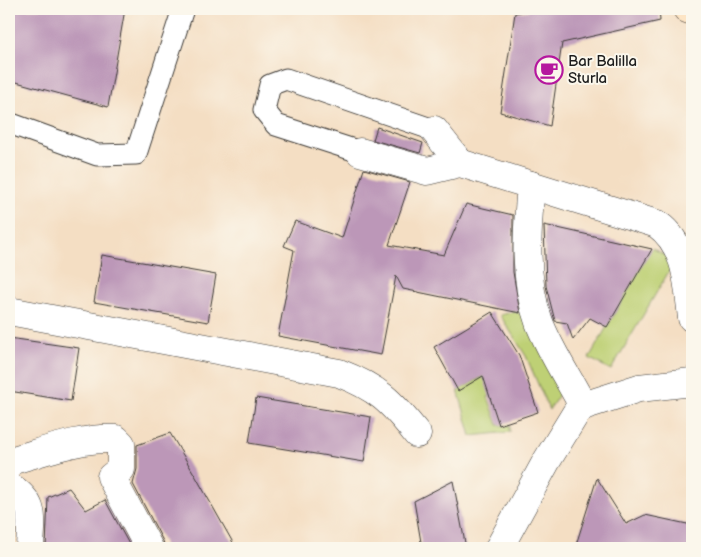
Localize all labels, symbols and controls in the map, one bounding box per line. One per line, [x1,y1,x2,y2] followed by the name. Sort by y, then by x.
[568,52,637,88] place label: Bar Balilla Sturla
[534,55,564,85] cafe icon: Bar Balilla Sturla

